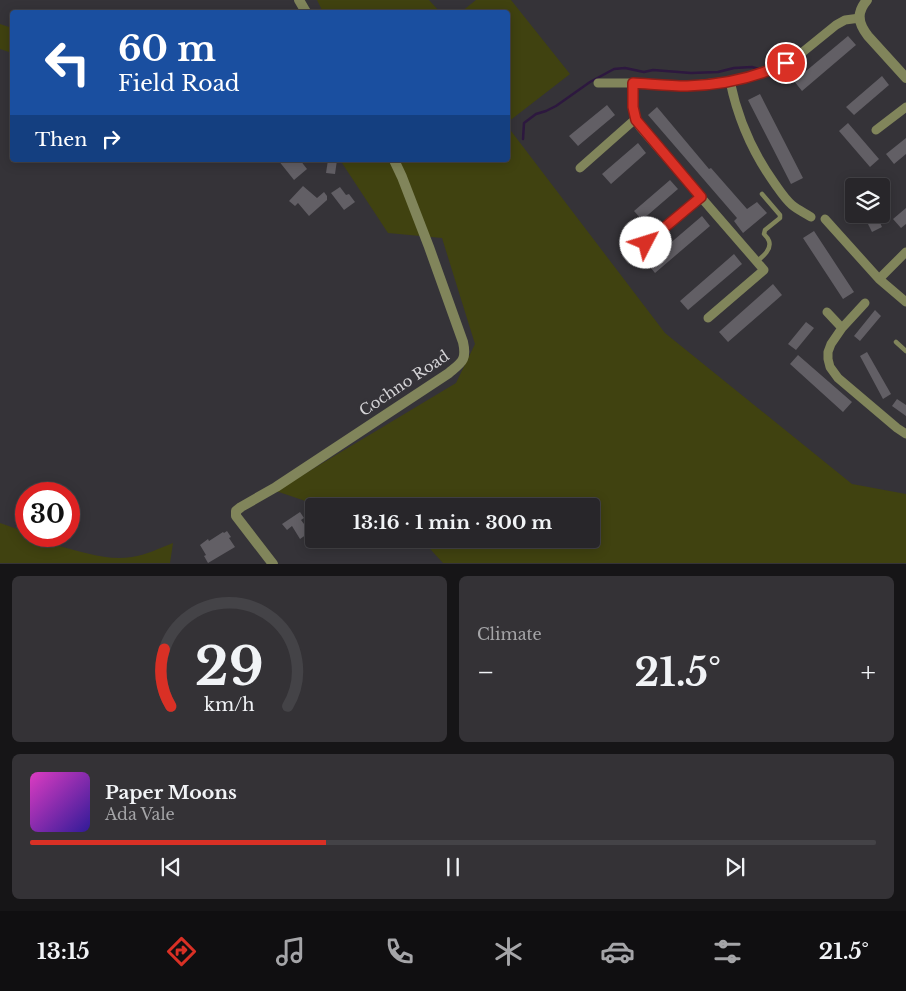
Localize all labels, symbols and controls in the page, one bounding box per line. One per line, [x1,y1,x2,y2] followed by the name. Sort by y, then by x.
[118,27,216,70] text: 60 m
[35,30,100,95] icon: left
[765,42,807,84] pin
[772,49,800,77] icon: arrive
[118,70,240,97] text: Field Road
[97,125,125,153] icon: right
[35,128,87,151] text: Then
[845,178,890,223] map controls
[845,178,890,223] button: layers
[619,216,671,268] position arrow
[355,346,453,420] street label: Cochno Road
[15,482,80,547] speed limit sign: 30
[353,511,552,534] text: 13:16 · 1 min · 300 m
[477,624,542,644] text: Climate
[195,635,264,699] text: 29
[634,649,721,696] text: 21.5°
[477,655,495,690] text: −
[861,655,876,690] text: +
[204,694,255,716] text: km/h
[105,781,237,804] text: Paper Moons
[105,804,175,824] text: Ada Vale
[157,853,185,881] icon: previous
[439,853,467,881] icon: pause
[721,853,749,881] icon: next
[164,934,199,969] icon: directions
[273,934,308,969] icon: music
[382,934,417,969] icon: phone
[491,934,526,969] icon: climate
[600,934,635,969] icon: car
[710,934,745,969] icon: filters
[37,938,90,965] text: 13:15
[819,938,869,965] text: 21.5°

